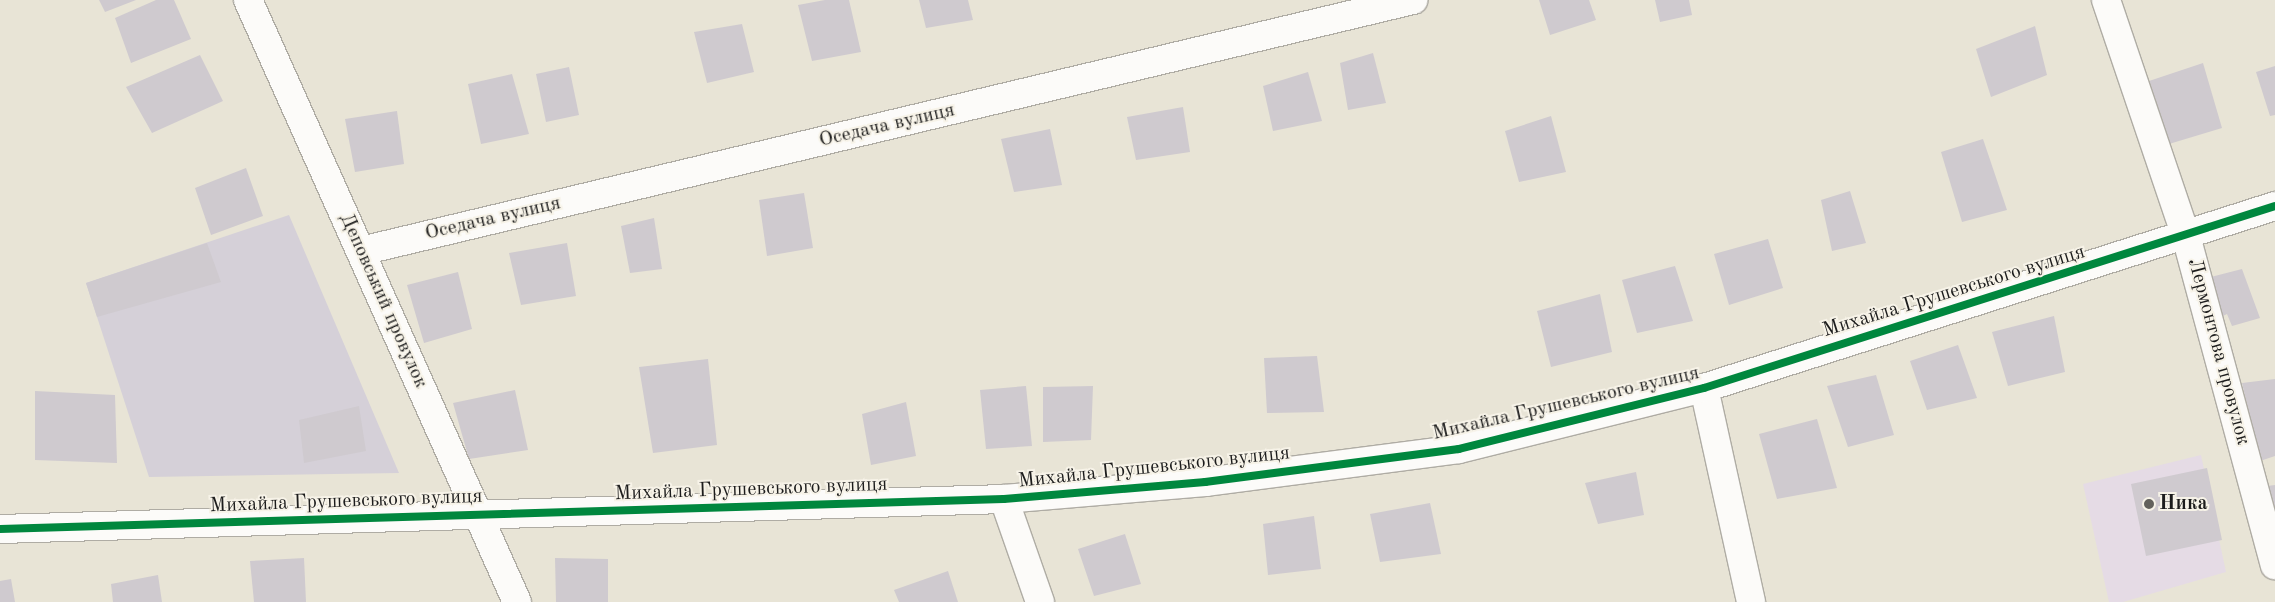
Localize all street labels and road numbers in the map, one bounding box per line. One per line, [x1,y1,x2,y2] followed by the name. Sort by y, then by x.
[817,99,957,153] street label: Оседача вулиця
[423,192,563,246] street label: Оседача вулиця
[334,210,432,392] street label: Деповський провулок
[1820,241,2088,343] street label: Михайла Грушевського вулиця
[2182,256,2254,448] street label: Лермонтова провулок
[1430,362,1702,446] street label: Михайла Грушевського вулиця
[1017,442,1291,494] street label: Михайла Грушевського вулиця
[614,473,888,507] street label: Михайла Грушевського вулиця
[209,485,483,519] street label: Михайла Грушевського вулиця

